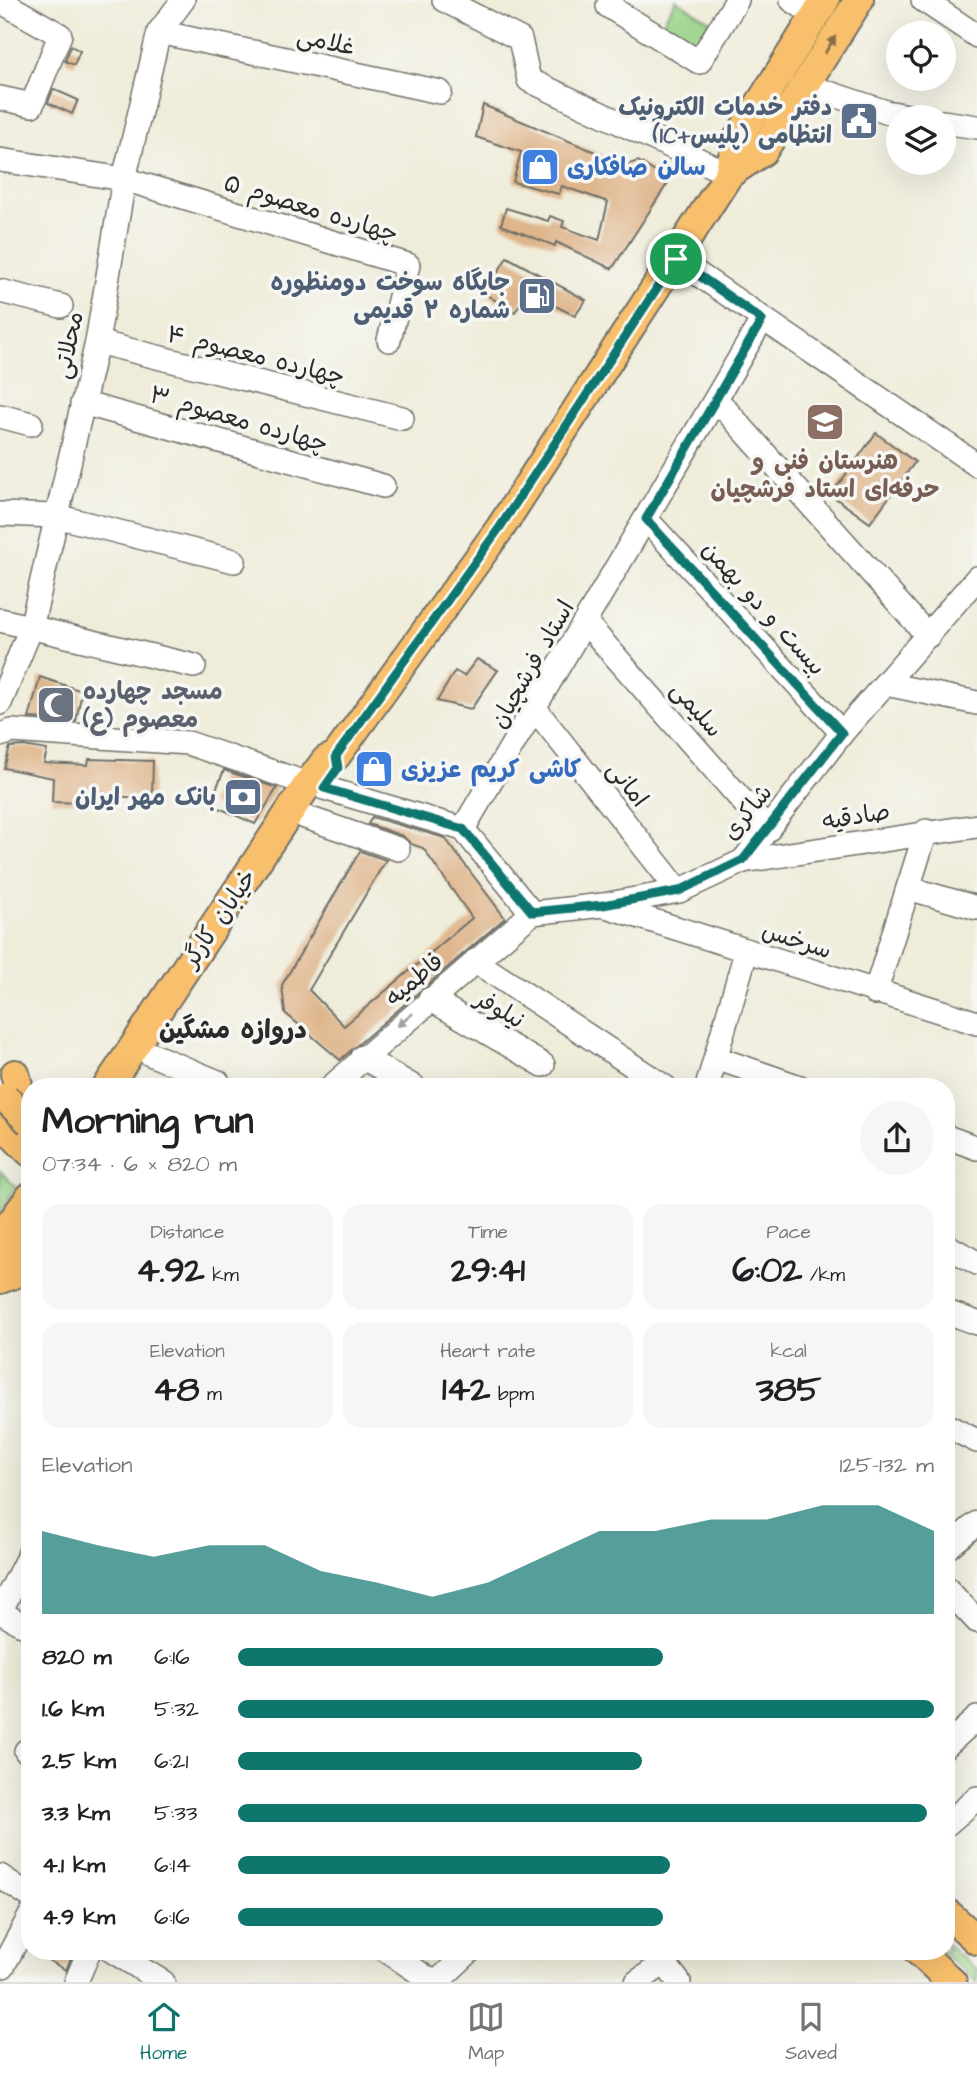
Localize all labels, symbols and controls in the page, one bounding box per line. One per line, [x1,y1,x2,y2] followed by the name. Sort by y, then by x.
[294,19,358,65] street label: غلامی
[886,21,956,175] map controls
[886,21,956,91] button: locate
[824,36,837,55] one-way arrow
[618,91,832,153] place label: دفتر خدمات الکترونیک انتظامی (پلیس+10)
[838,100,880,142] public building icon: دفتر خدمات الکترونیک انتظامی (پلیس+10)
[886,105,956,175] button: layers
[519,146,561,188] shop icon: سالن صافكارى
[567,151,705,185] place label: سالن صافكارى
[219,166,402,252] street label: چهارده معصوم ۵
[646,229,706,289] pin
[657,240,695,278] icon: arrive
[271,266,510,328] place label: جایگاه سوخت دومنظوره شماره ۲ قدیمی
[516,275,558,317] fuel station icon: جایگاه سوخت دومنظوره شماره ۲ قدیمی
[45,308,93,382] street label: محلاتی
[163,317,348,395] street label: چهارده معصوم ۴
[146,378,332,462] street label: چهارده معصوم ۳
[804,401,846,443] school or university icon: هنرستان فنی و حرفه‌ای استاد فرشچیان
[710,445,940,507] place label: هنرستان فنی و حرفه‌ای استاد فرشچیان
[693,534,833,684] street label: بیست و دو بهمن
[482,594,583,735] street label: استاد فرشچیان
[662,674,730,745] street label: سلیمی
[82,675,223,737] place label: مسجد چهارده معصوم (ع)
[35,684,77,726] mosque icon: مسجد چهارده معصوم (ع)
[353,748,395,790] shop icon: کاشی کریم عزیزی
[401,753,582,787] place label: کاشی کریم عزیزی
[598,754,656,815] street label: امانی
[222,776,264,818] bank icon: بانک مهر ایران
[715,777,781,848] street label: شاکری
[75,781,216,815] place label: بانک مهر ایران
[820,795,893,839] street label: صادقیه
[173,863,265,976] street label: خیابان کارگر
[757,914,836,968] street label: سرخس
[378,945,451,1014] street label: فاطمیه
[467,981,531,1038] street label: نیلوفر
[159,1012,307,1048] district label: دروازه مشگین
[397,1012,414,1027] one-way arrow
[42,1096,254,1148] text: Morning run
[860,1101,934,1175] button: share
[42,1148,237,1180] text: 07:34 · 6 × 820 m
[150,1219,224,1246] text: Distance
[468,1219,508,1246] text: Time
[767,1219,811,1246] text: Pace
[136,1246,205,1295] text: 4.92
[451,1246,525,1295] text: 29:41
[732,1246,802,1295] text: 6:02
[205,1262,239,1289] text: km
[802,1262,845,1289] text: /km
[150,1338,225,1365] text: Elevation
[440,1338,536,1365] text: Heart rate
[770,1338,807,1365] text: kcal
[153,1365,199,1414] text: 48
[442,1365,490,1414] text: 142
[756,1365,821,1414] text: 385
[199,1381,222,1408] text: m
[490,1381,534,1408] text: bpm
[42,1449,133,1481] text: Elevation
[840,1449,934,1481] text: 125–132 m
[42,1641,112,1673] text: 820 m
[154,1641,190,1673] text: 6:16
[42,1693,104,1725] text: 1.6 km
[154,1693,199,1725] text: 5:32
[42,1745,116,1777] text: 2.5 km
[154,1745,188,1777] text: 6:21
[42,1797,110,1829] text: 3.3 km
[154,1797,198,1829] text: 5:33
[42,1849,105,1881] text: 4.1 km
[154,1849,191,1881] text: 6:14
[42,1901,115,1933] text: 4.9 km
[154,1901,190,1933] text: 6:16
[140,1998,187,2067] tab: Home
[467,1998,505,2067] tab: Map
[785,1998,837,2067] tab: Saved

